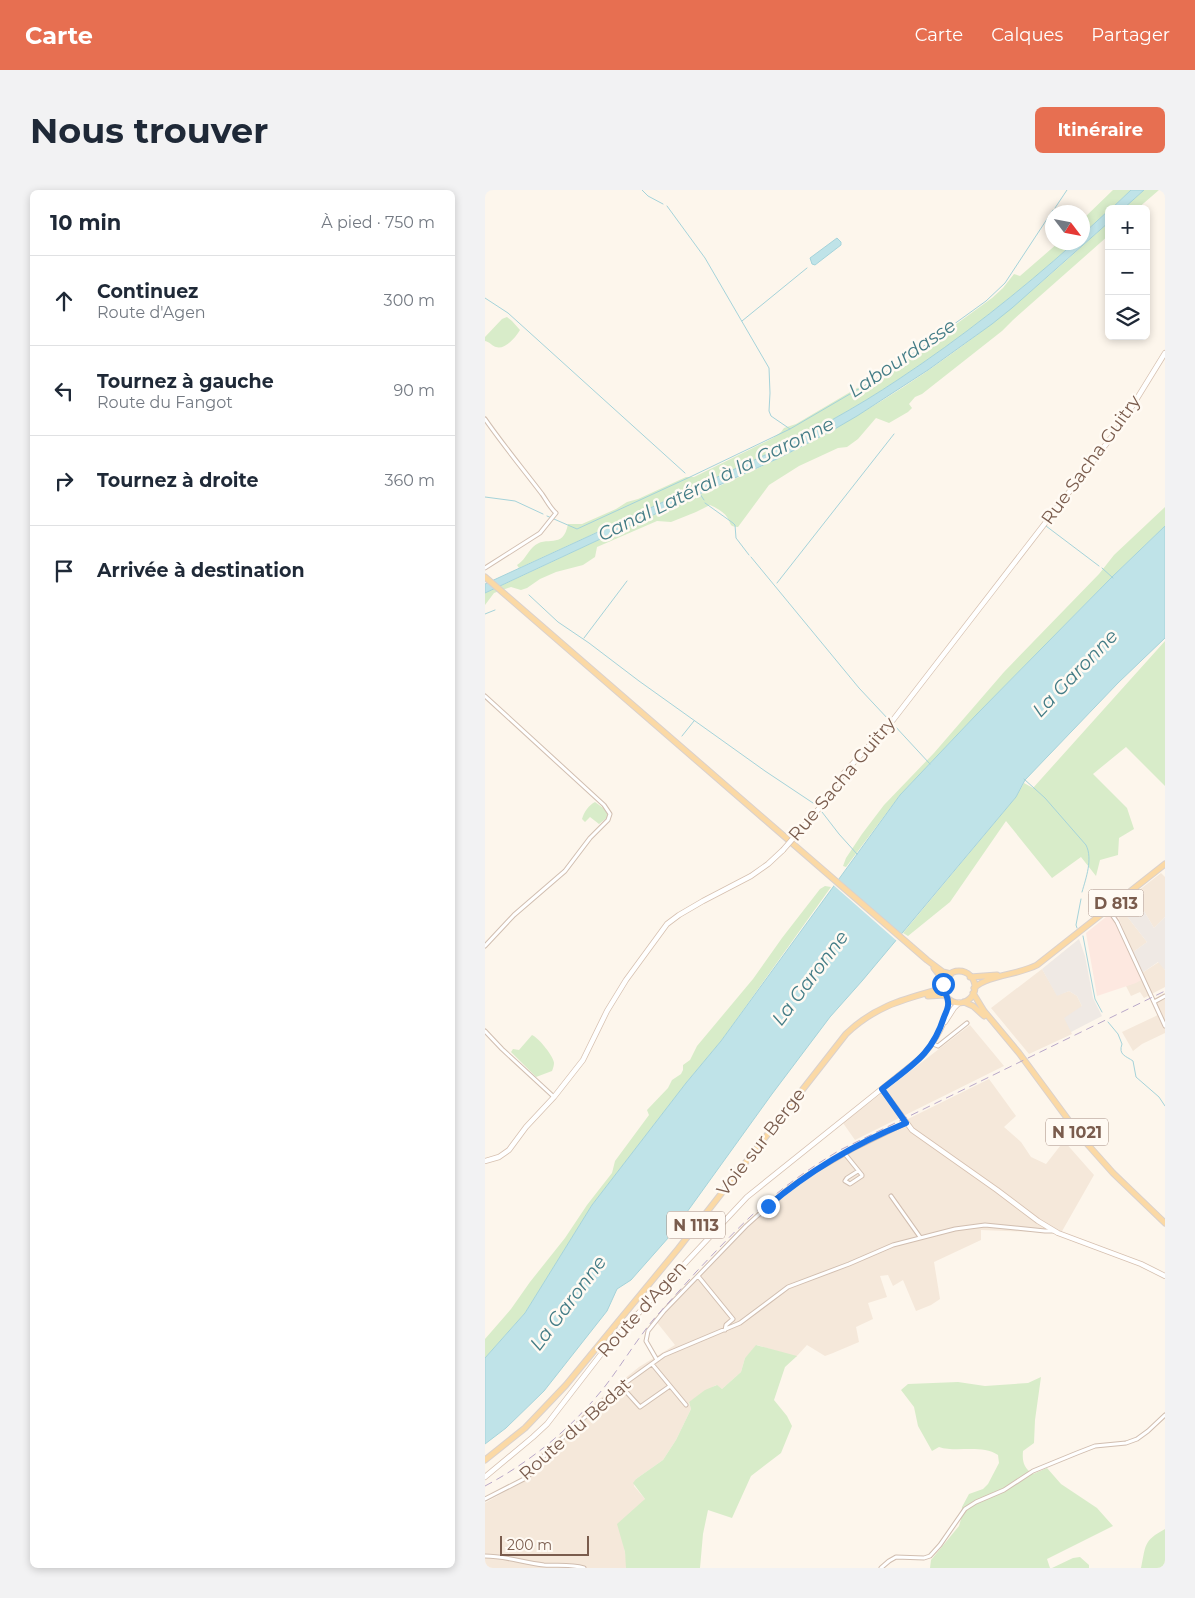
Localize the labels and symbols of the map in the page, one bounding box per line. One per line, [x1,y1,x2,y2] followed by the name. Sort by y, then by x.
[1045,205,1090,250] north arrow
[844,314,960,402] water label: Labourdasse
[1037,391,1146,529] street label: Rue Sacha Guitry
[594,412,838,546] water label: Canal Latéral à la Garonne
[1028,624,1122,722] water label: La Garonne
[784,712,900,845] street label: Rue Sacha Guitry
[1089,890,1143,916] road number: D 813
[767,926,853,1030] water label: La Garonne
[932,973,955,996] route start
[712,1084,810,1200] street label: Voie sur Berge
[1046,1119,1108,1146] road number: N 1021
[757,1195,780,1218] route end
[667,1212,725,1238] road number: N 1113
[525,1251,611,1355] water label: La Garonne
[593,1256,691,1362] street label: Route d'Agen
[515,1373,635,1485] street label: Route du Bedat
[500,1533,589,1556] scale bar

